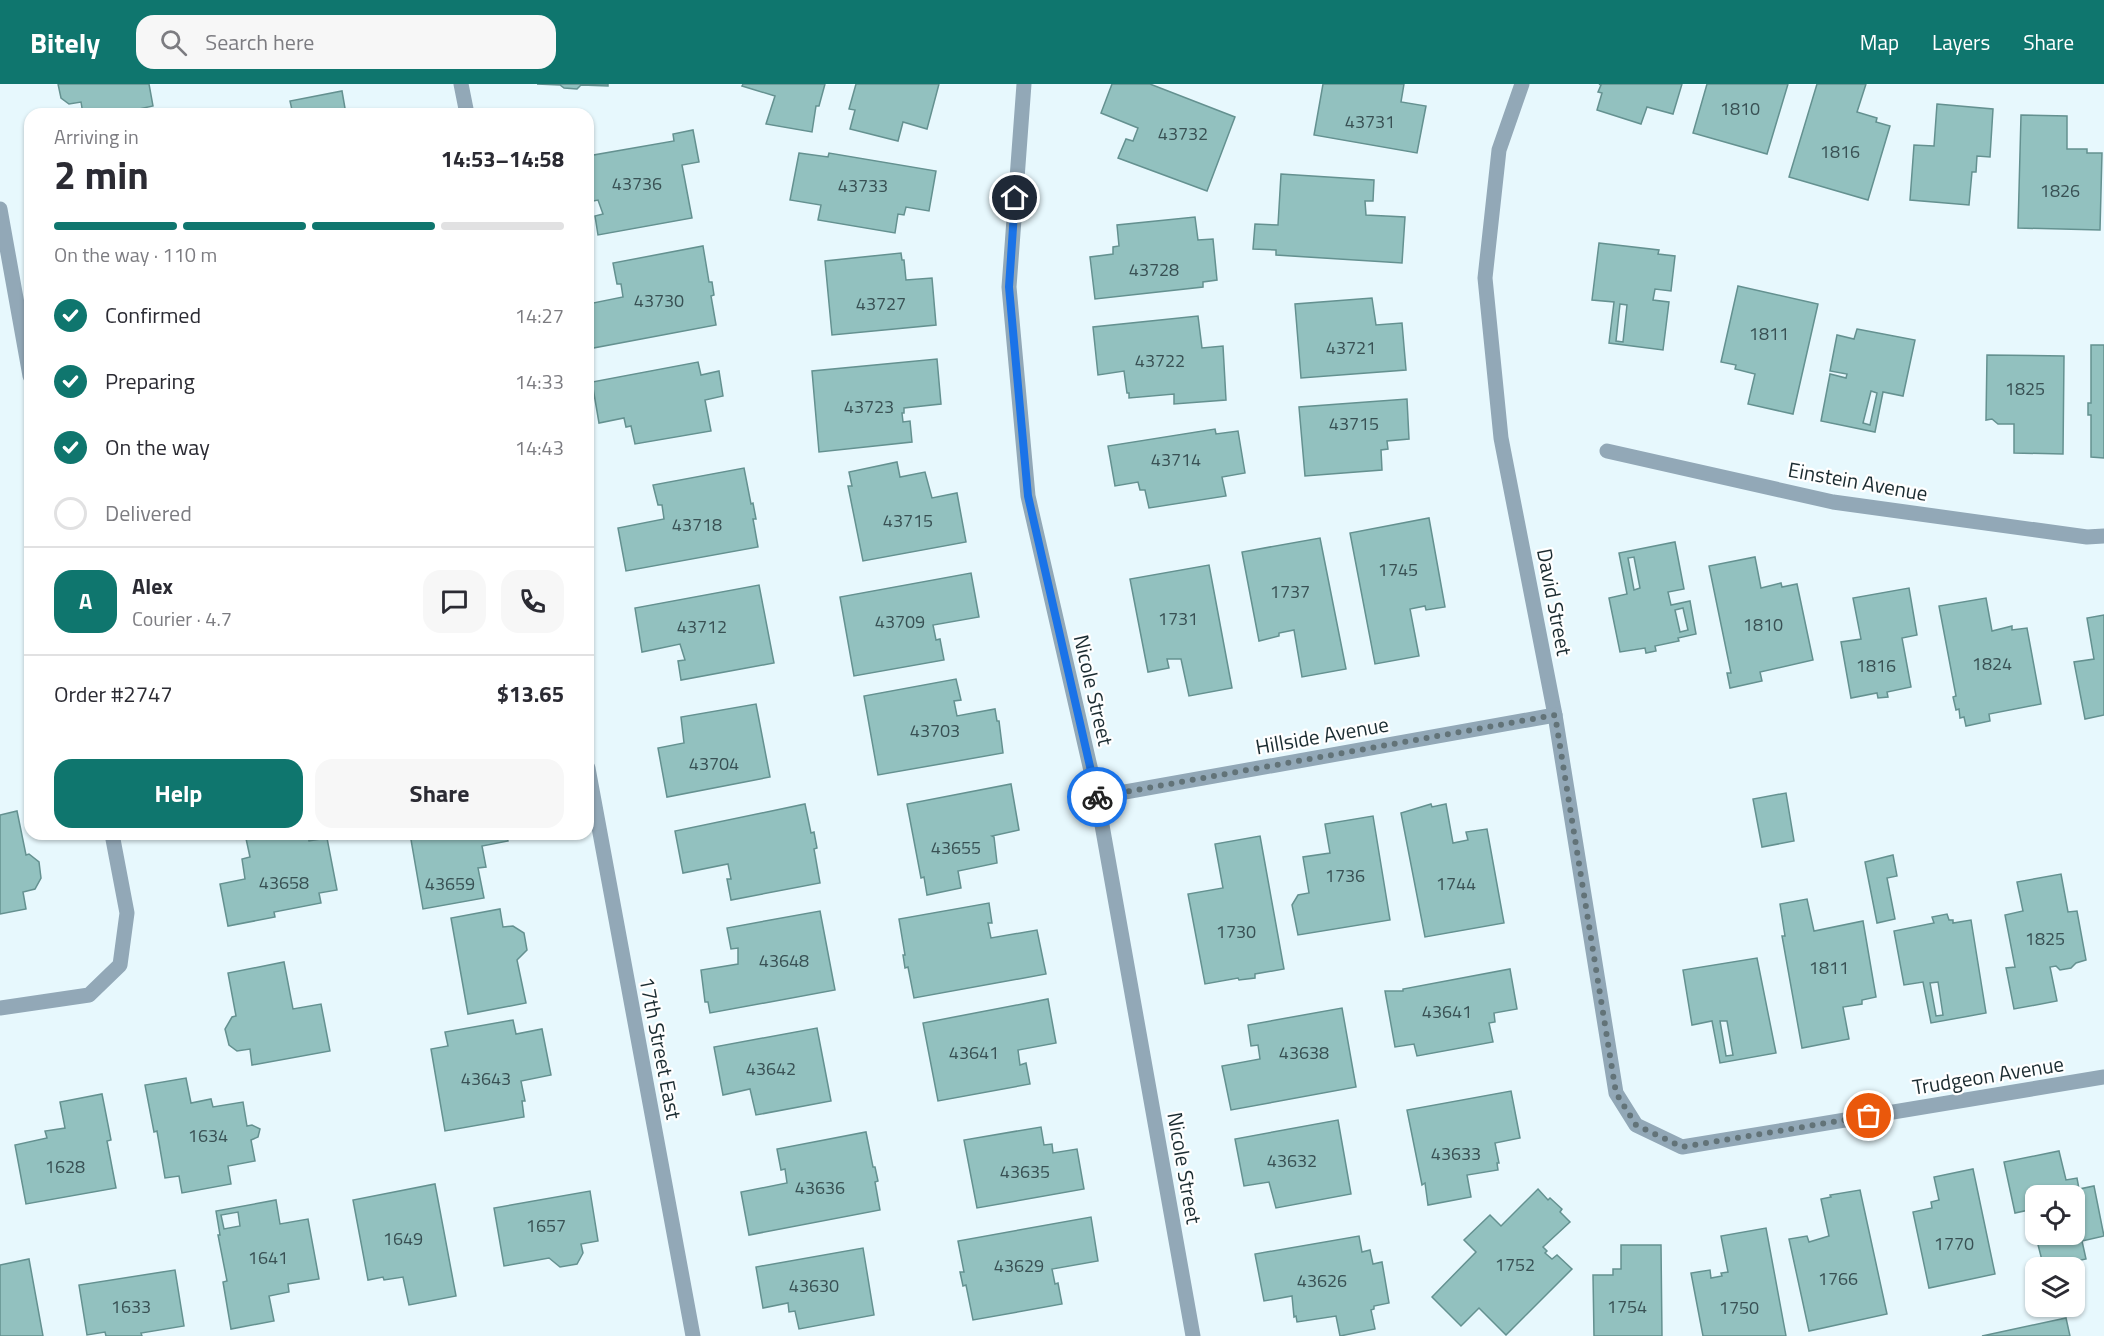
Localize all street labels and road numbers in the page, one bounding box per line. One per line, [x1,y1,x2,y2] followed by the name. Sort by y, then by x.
[1786,453,1930,509] street label: Einstein Avenue
[1529,546,1581,659] street label: David Street
[1066,631,1122,749] street label: Nicole Street
[1253,708,1391,762] street label: Hillside Avenue
[631,974,691,1123] street label: 17th Street East
[1910,1047,2066,1103] street label: Trudgeon Avenue
[1159,1110,1211,1227] street label: Nicole Street

